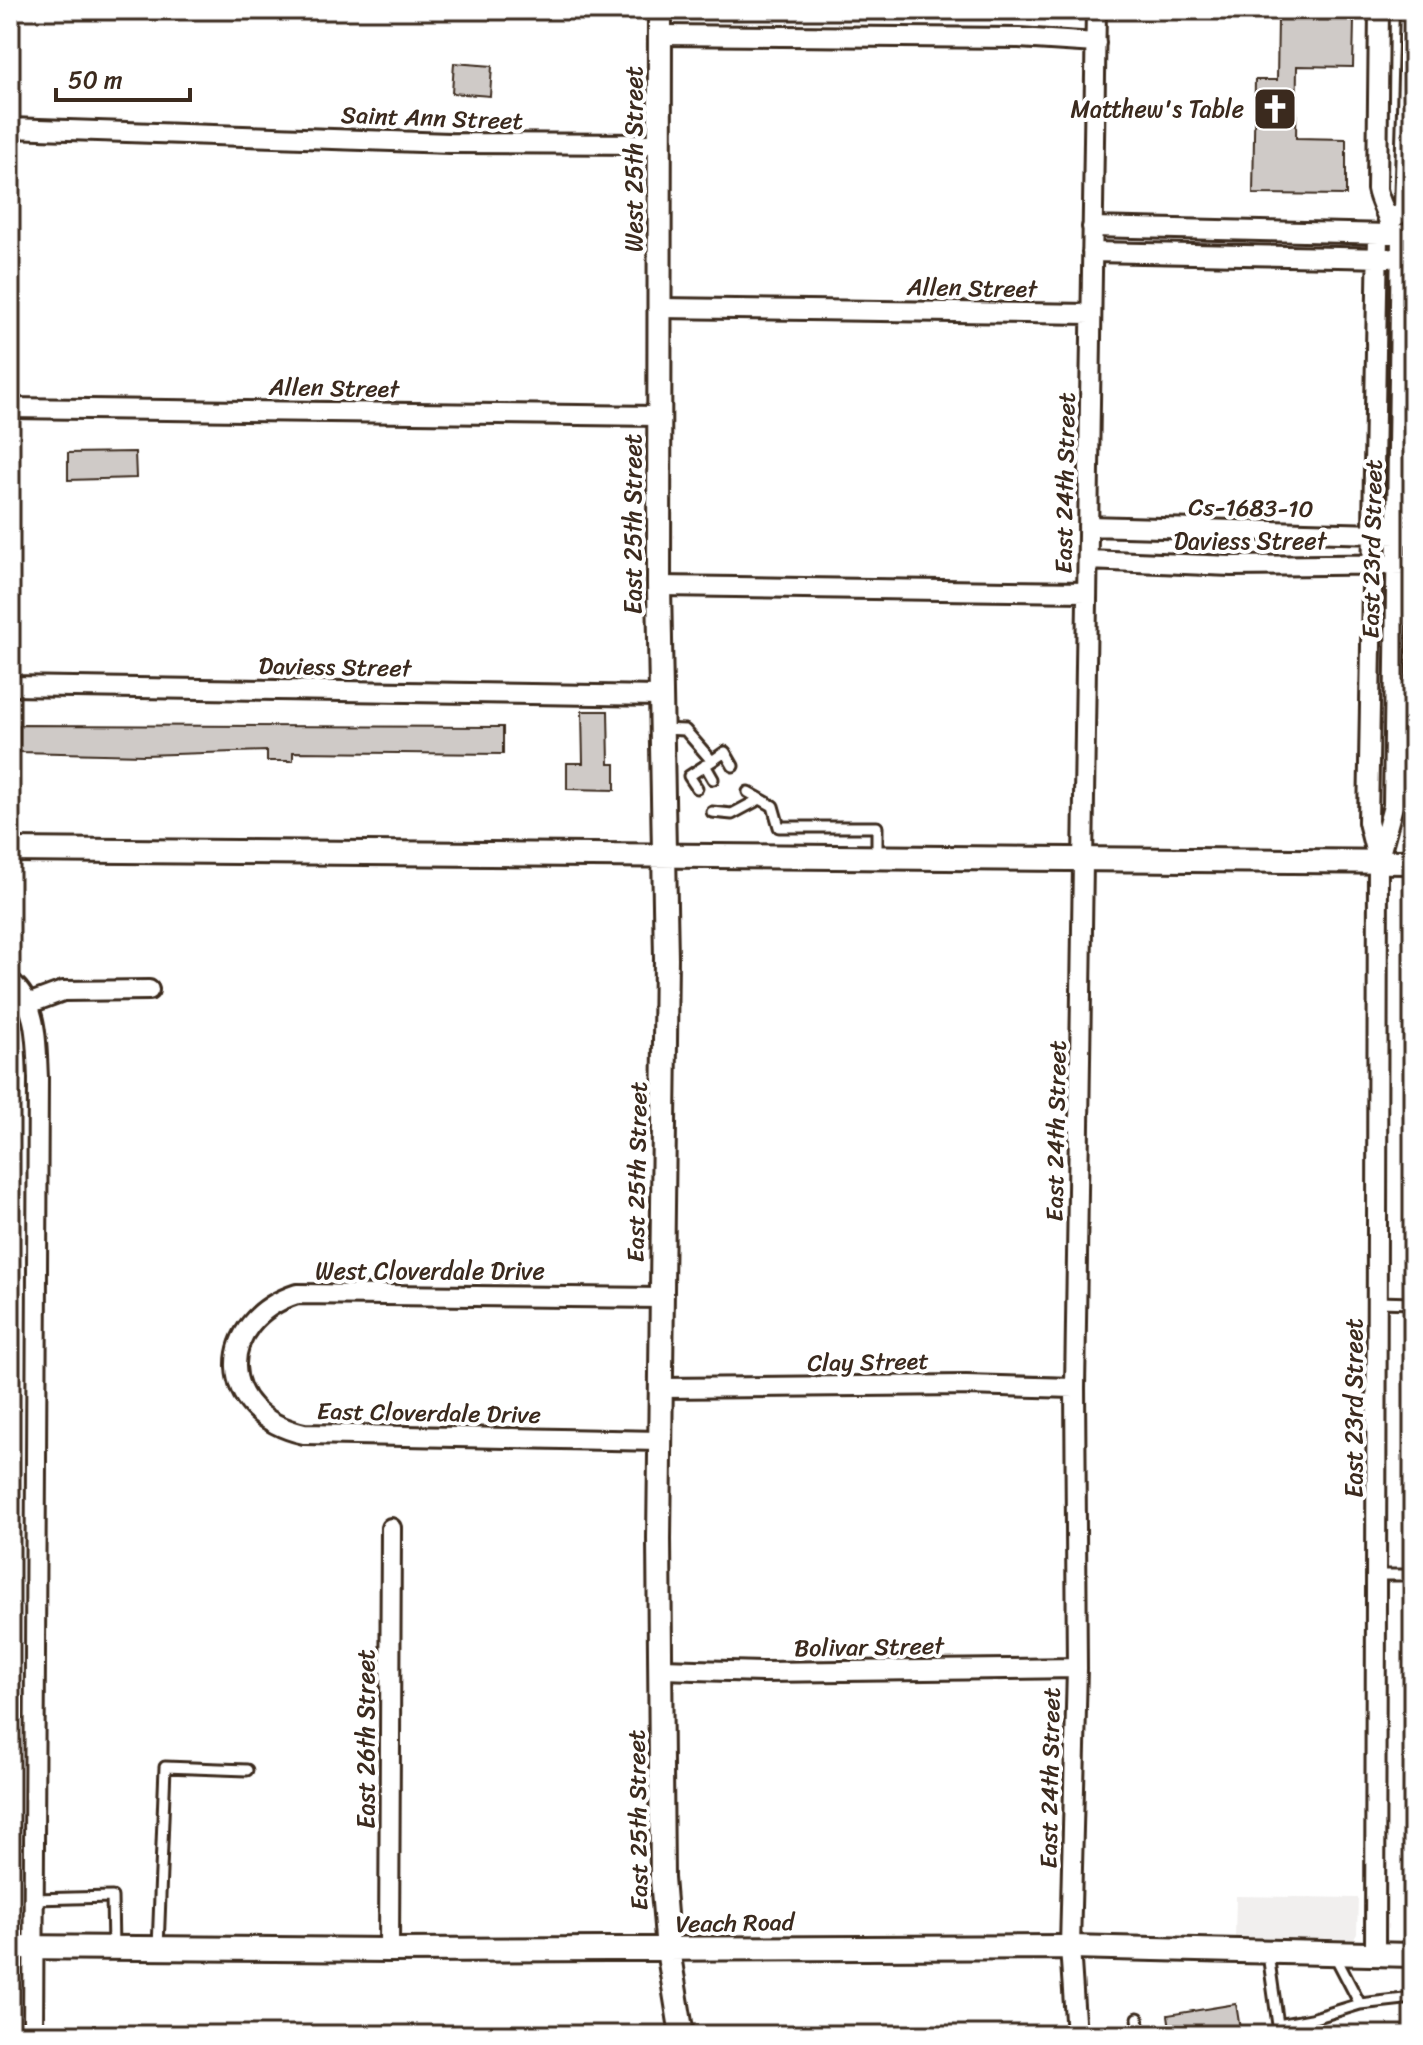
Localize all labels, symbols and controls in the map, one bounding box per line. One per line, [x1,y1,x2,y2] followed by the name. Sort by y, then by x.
[56,52,190,102] scale bar
[68,59,123,101] text: 50 m
[613,66,655,252] street label: West 25th Street
[1251,85,1299,133] church icon: Matthew's Table
[1070,88,1244,130] place label: Matthew's Table
[340,94,524,142] street label: Saint Ann Street
[906,266,1039,310] street label: Allen Street
[268,366,401,410] street label: Allen Street
[1042,392,1088,574] street label: East 24th Street
[612,434,654,614] street label: East 25th Street
[1349,459,1395,639] street label: East 23rd Street
[1188,486,1314,530] street label: Cs-1683-10
[1174,520,1328,562] street label: Daviess Street
[258,645,413,689] street label: Daviess Street
[1033,1040,1079,1222] street label: East 24th Street
[614,1081,660,1263] street label: East 25th Street
[315,1250,545,1292] street label: West Cloverdale Drive
[1333,1318,1375,1498] street label: East 23rd Street
[807,1340,929,1384] street label: Clay Street
[317,1390,541,1436] street label: East Cloverdale Drive
[794,1625,946,1669] street label: Bolivar Street
[345,1649,387,1829] street label: East 26th Street
[1027,1687,1073,1869] street label: East 24th Street
[615,1729,661,1911] street label: East 25th Street
[675,1901,796,1945] street label: Veach Road

